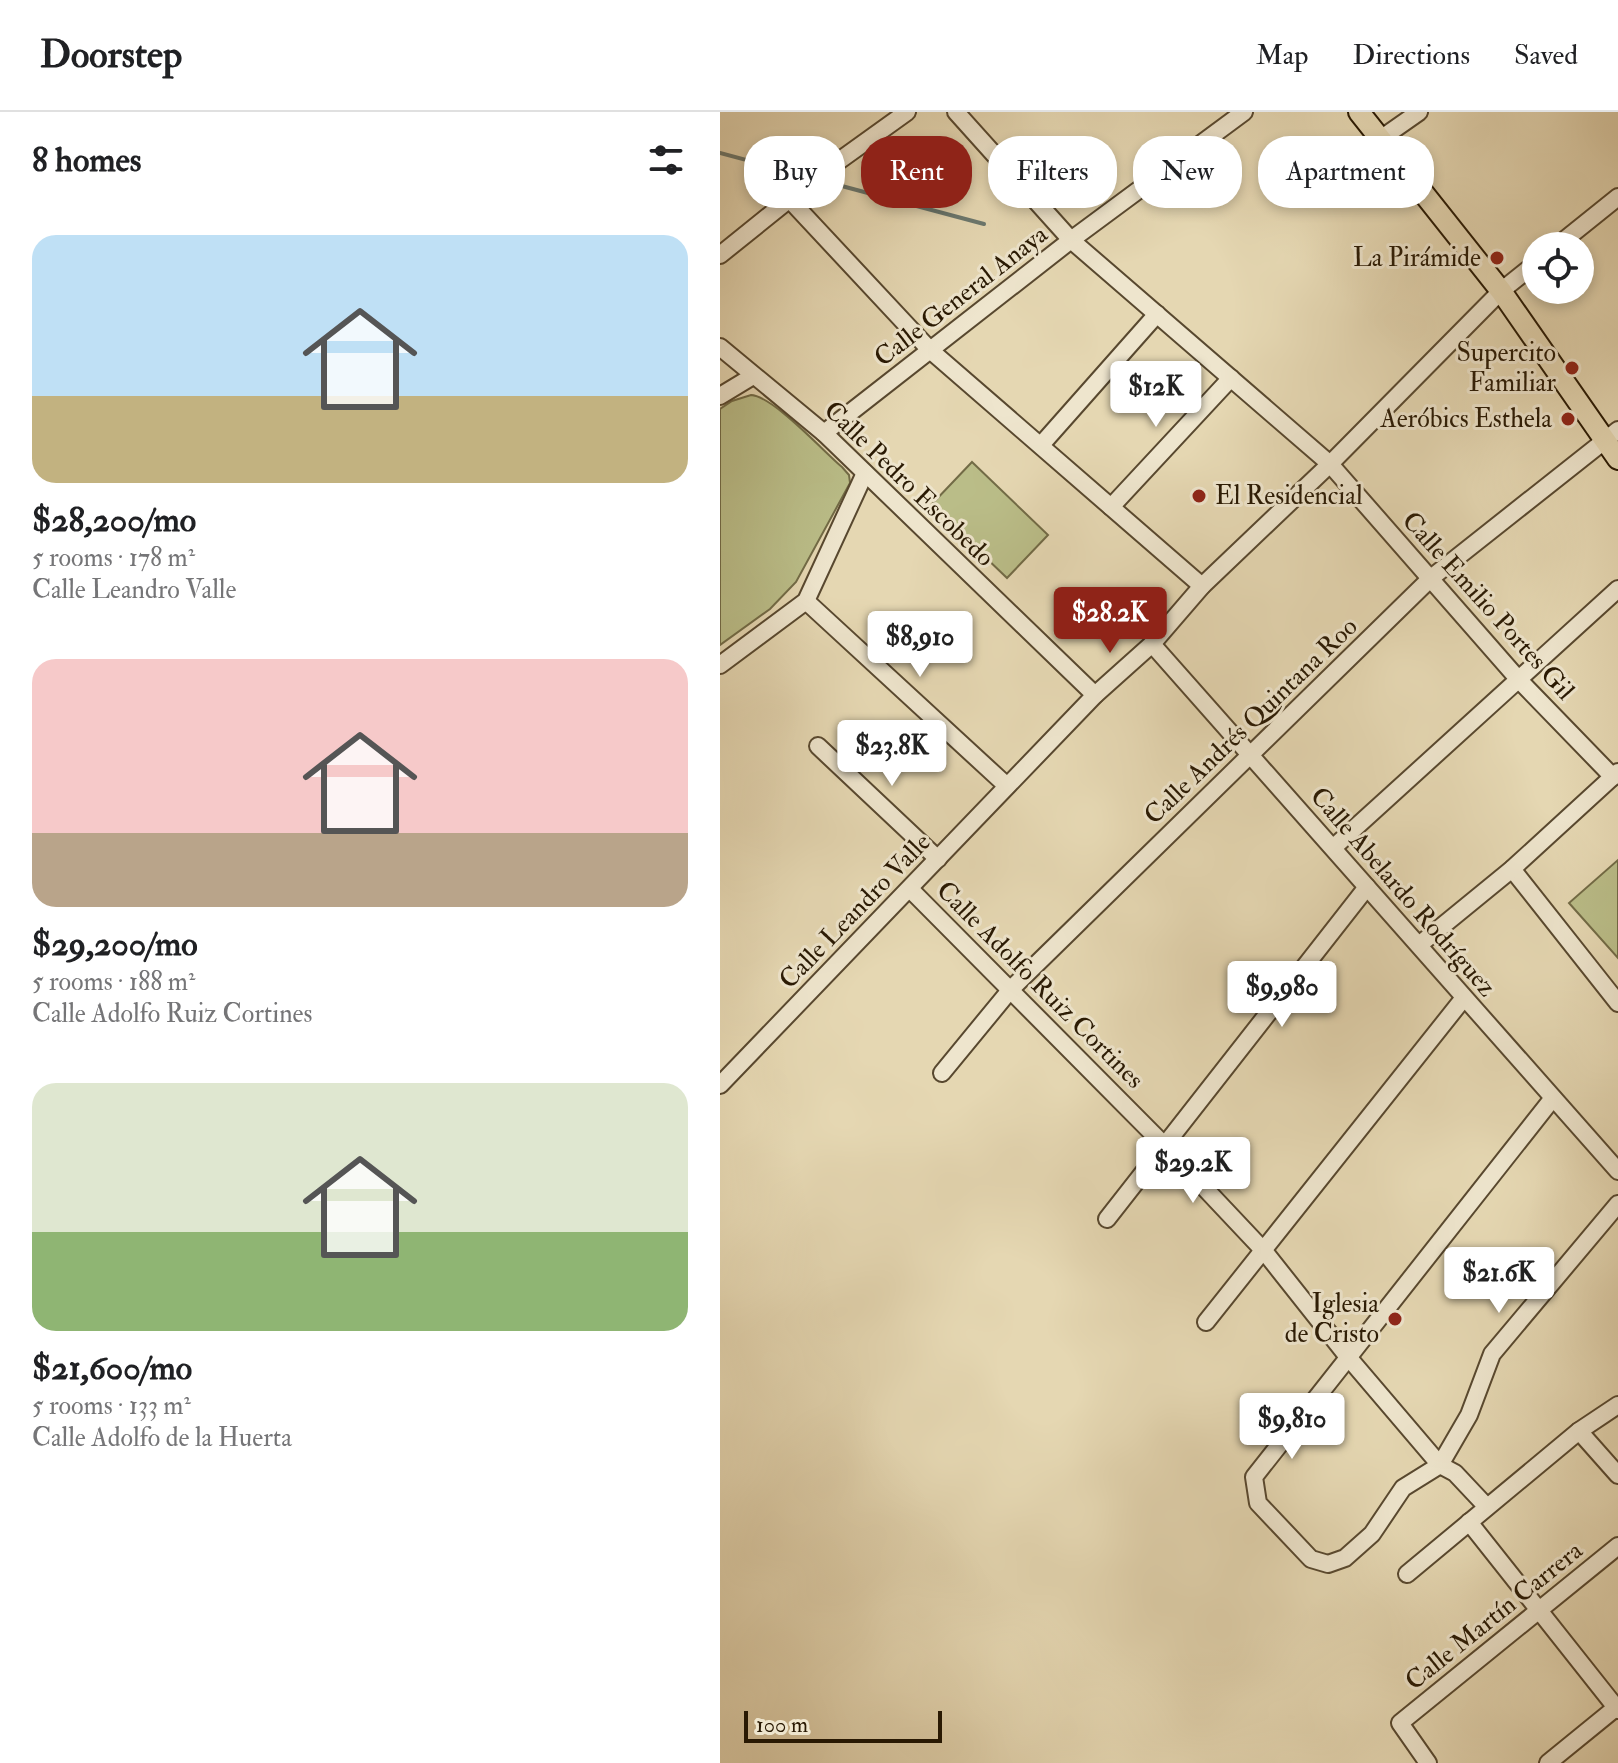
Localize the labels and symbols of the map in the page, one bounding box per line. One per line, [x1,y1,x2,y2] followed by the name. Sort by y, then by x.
[868,218,1054,374] street label: Calle General Anaya
[1353,242,1481,274] place label: La Pirámide
[1488,249,1506,267] marker: La Pirámide
[1457,337,1556,399] place label: Supercito Familiar
[1563,359,1581,377] marker: Supercito Familiar
[1109,361,1203,429] pin: $12K
[817,395,1001,573] street label: Calle Pedro Escobedo
[1379,403,1552,435] place label: Aeróbics Esthela
[1559,410,1577,428] marker: Aeróbics Esthela
[1215,480,1363,512] place label: El Residencial
[1190,487,1208,505] marker: El Residencial
[1395,505,1581,707] street label: Calle Emilio Portes Gil
[1045,587,1175,655] pin: $28.2K
[855,611,985,679] pin: $8,910
[1138,611,1364,831] street label: Calle Andrés Quintana Roo
[827,720,957,788] pin: $23.8K
[1303,781,1503,1004] street label: Calle Abelardo Rodríguez
[773,826,938,996] street label: Calle Leandro Valle
[930,875,1150,1095] street label: Calle Adolfo Ruiz Cortines
[1217,961,1347,1029] pin: $9,980
[1128,1137,1258,1205] pin: $29.2K
[1434,1247,1564,1315] pin: $21.6K
[1285,1288,1379,1350] place label: Iglesia de Cristo
[1386,1310,1404,1328] marker: Iglesia de Cristo
[1227,1393,1357,1461] pin: $9,810
[1399,1534,1589,1697] street label: Calle Martín Carrera
[744,1707,942,1743] scale bar

